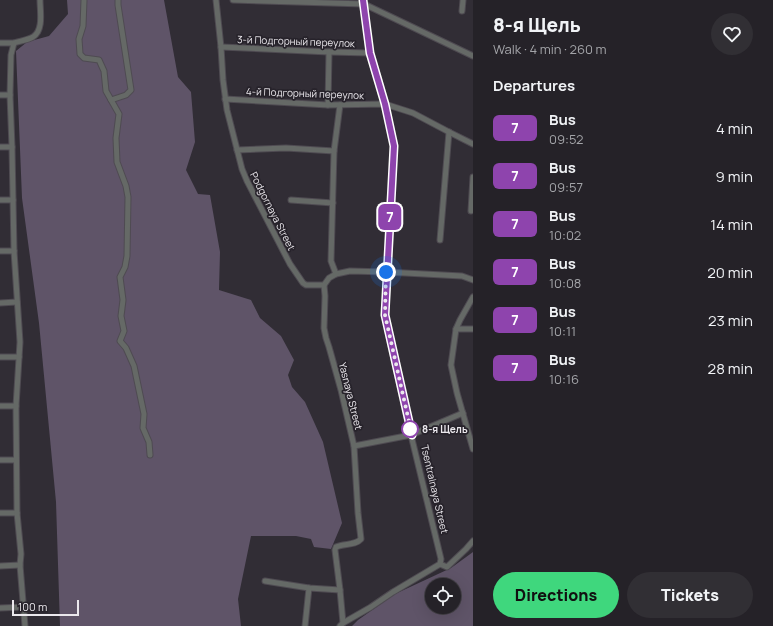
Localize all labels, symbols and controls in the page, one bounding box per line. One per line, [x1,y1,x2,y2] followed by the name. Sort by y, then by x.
[493,12,581,38] text: 8-я Щель
[711,13,753,55] button: heart
[237,32,356,50] street label: 3-й Подгорный переулок
[493,40,607,58] text: Walk · 4 min · 260 m
[493,75,575,96] text: Departures
[246,84,365,102] street label: 4-й Подгорный переулок
[549,109,576,130] text: Bus
[511,118,519,137] text: 7
[716,118,753,139] text: 4 min
[549,130,583,148] text: 09:52
[549,157,576,178] text: Bus
[511,166,519,185] text: 7
[716,166,753,187] text: 9 min
[247,169,299,253] street label: Podgornaya Street
[549,178,583,196] text: 09:57
[377,204,403,230] line badge: 7
[549,205,576,226] text: Bus
[386,207,394,226] text: 7
[511,214,519,233] text: 7
[710,214,753,235] text: 14 min
[549,226,581,244] text: 10:02
[549,253,576,274] text: Bus
[376,262,396,282] your location
[511,262,519,281] text: 7
[707,262,753,283] text: 20 min
[549,274,581,292] text: 10:08
[549,301,576,322] text: Bus
[511,310,519,329] text: 7
[708,310,753,331] text: 23 min
[549,322,576,340] text: 10:11
[549,349,576,370] text: Bus
[511,358,519,377] text: 7
[708,358,753,379] text: 28 min
[336,361,366,431] street label: Yasnaya Street
[549,370,579,388] text: 10:16
[401,420,419,438] marker: 8-я Щель
[422,422,468,436] place label: 8-я Щель
[418,443,452,535] street label: Tsentralnaya Street
[493,572,619,618] button: Directions
[627,572,753,618] button: Tickets
[425,578,461,614] map controls
[425,578,461,614] button: locate
[12,598,79,617] scale bar
[18,599,47,614] text: 100 m

